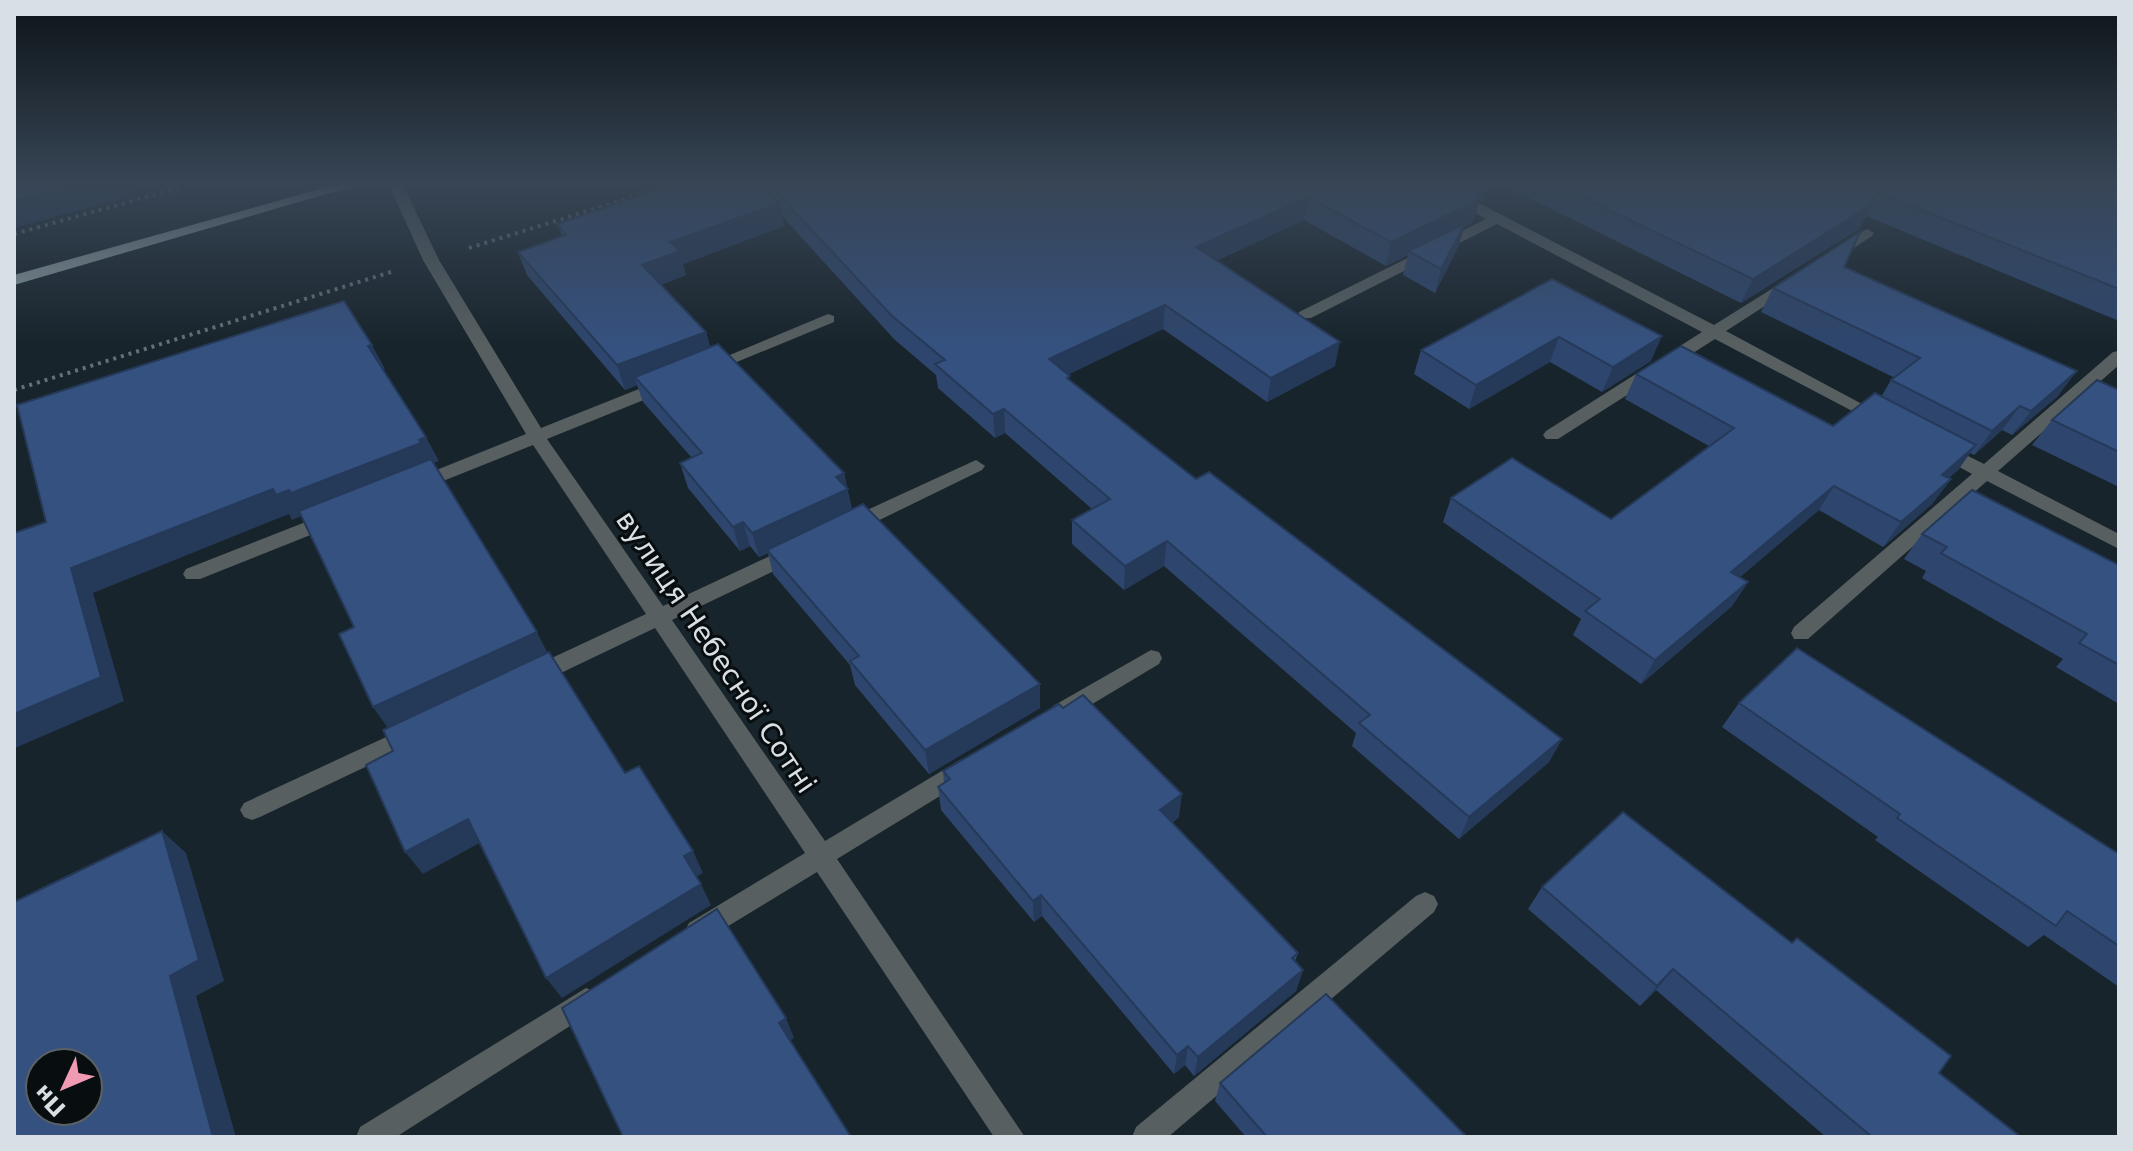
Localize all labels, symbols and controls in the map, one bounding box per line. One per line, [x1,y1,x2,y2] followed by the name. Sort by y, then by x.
[609,505,823,799] street label: вулиця Небесної Сотні
[24,1047,104,1127] north arrow
[29,1080,71,1121] text: Пн

